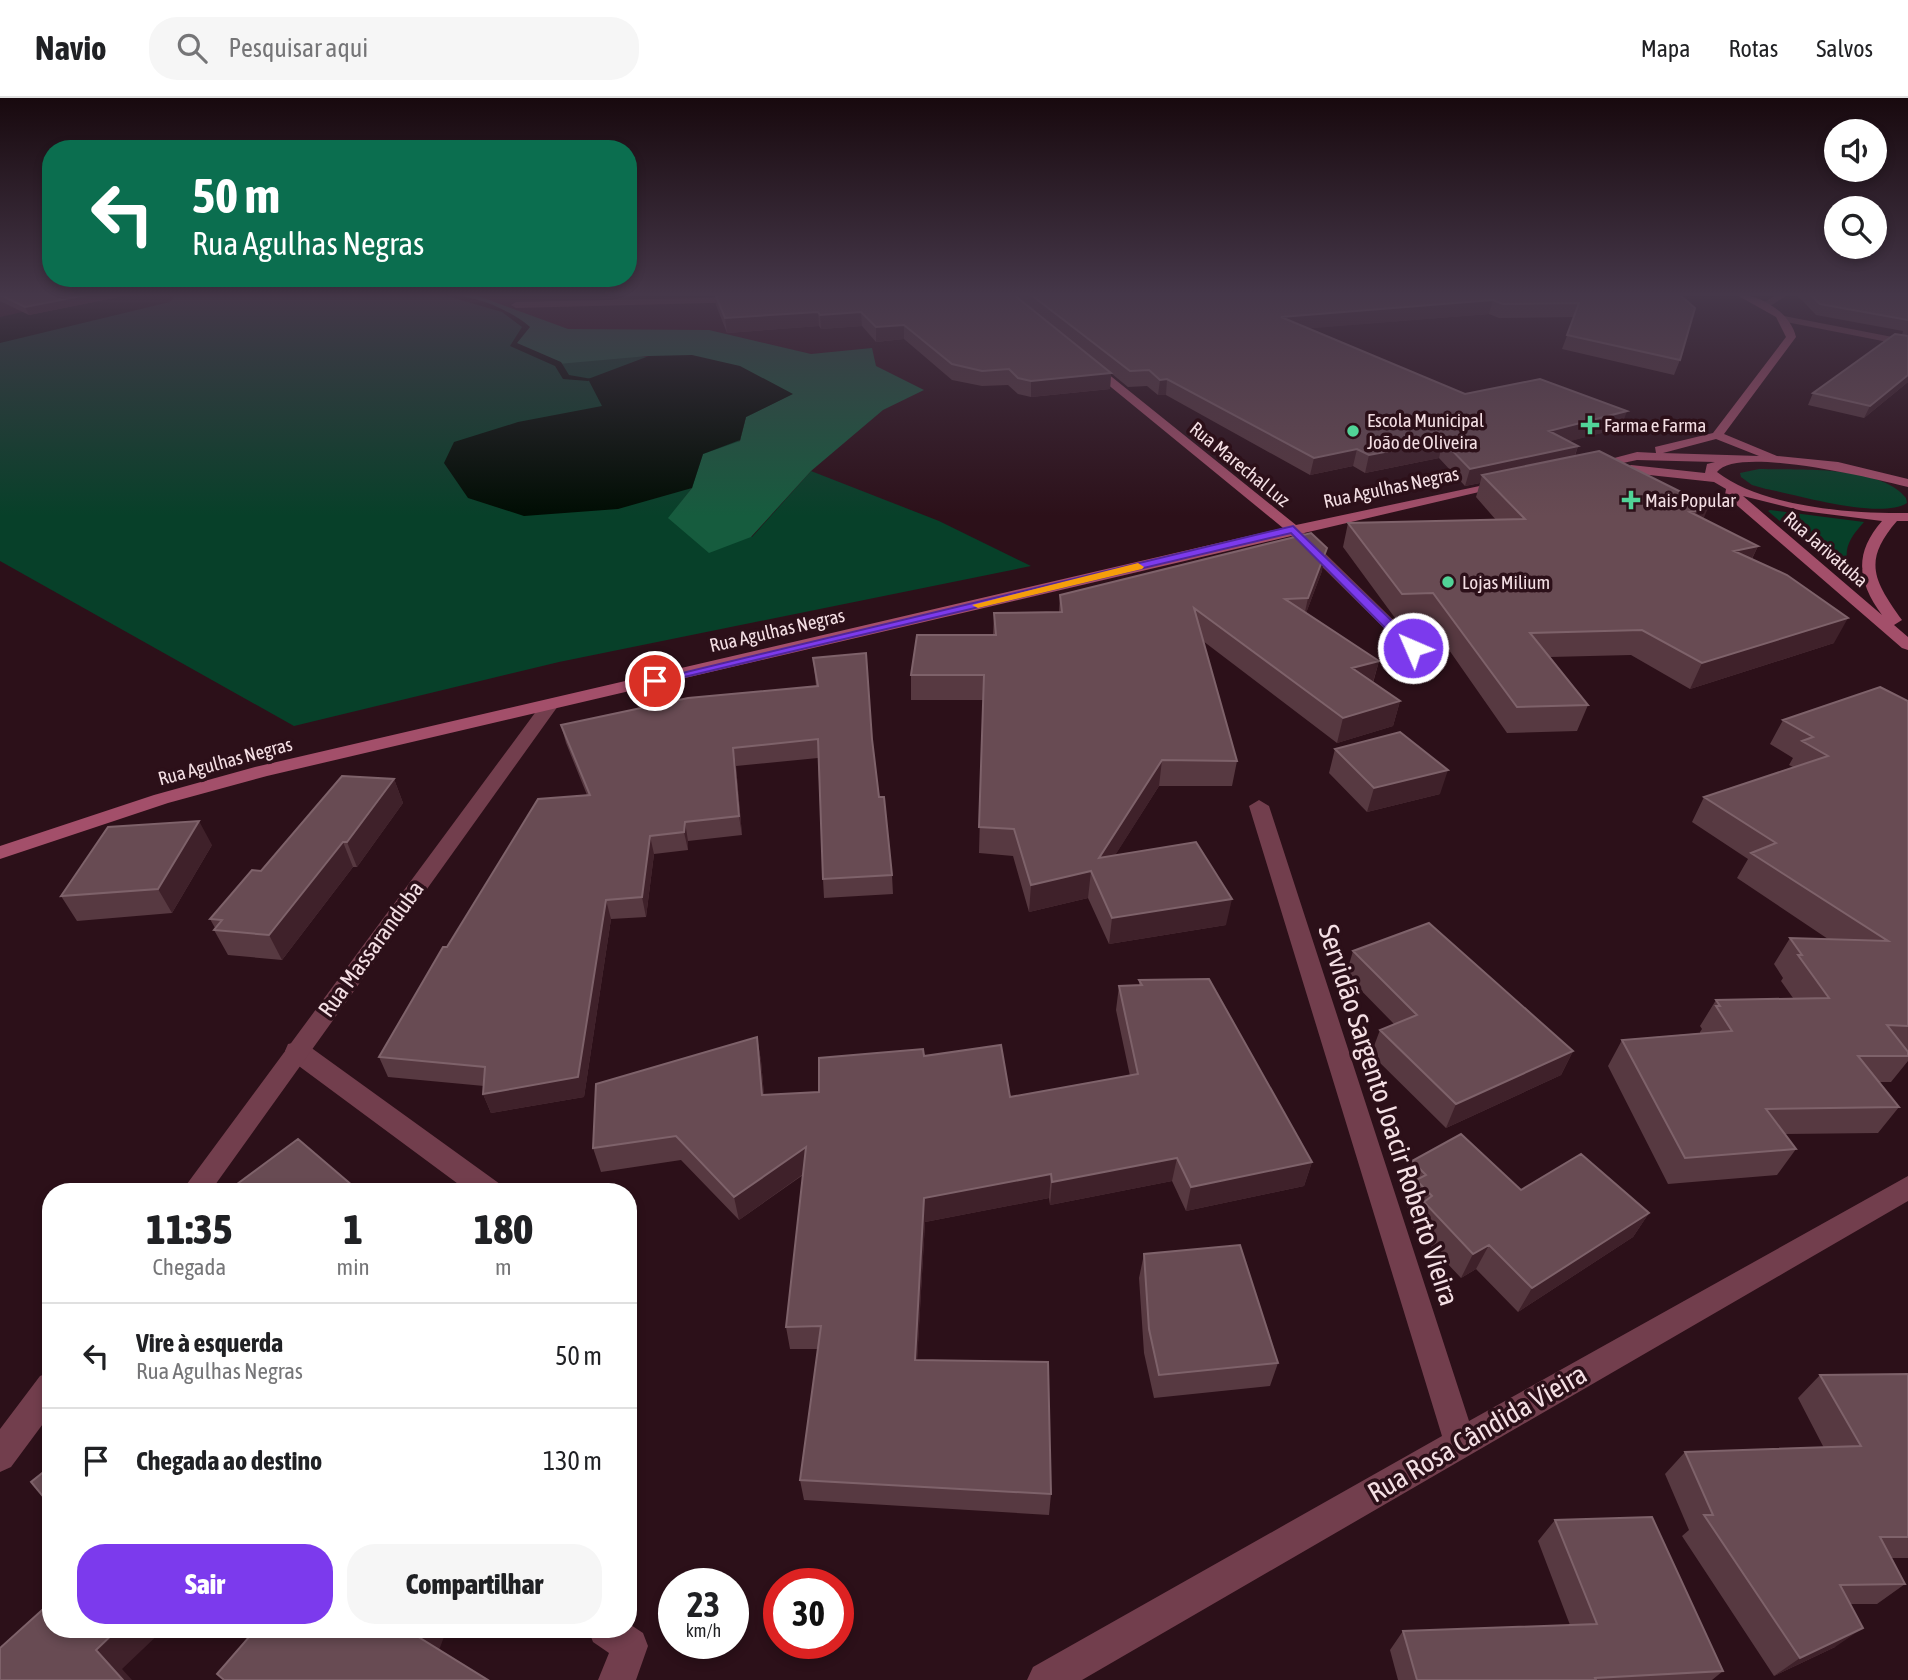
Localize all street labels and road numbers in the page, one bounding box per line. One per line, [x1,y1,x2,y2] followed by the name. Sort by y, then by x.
[1186,417,1294,511] street label: Rua Marechal Luz
[1321,462,1461,512] street label: Rua Agulhas Negras
[1780,507,1872,591] street label: Rua Jarivatuba
[707,604,847,656] street label: Rua Agulhas Negras
[156,732,295,789] street label: Rua Agulhas Negras
[313,876,429,1022] street label: Rua Massaranduba
[1312,920,1466,1310] street label: Servidão Sargento Joacir Roberto Vieira
[1362,1357,1592,1509] street label: Rua Rosa Cândida Vieira

